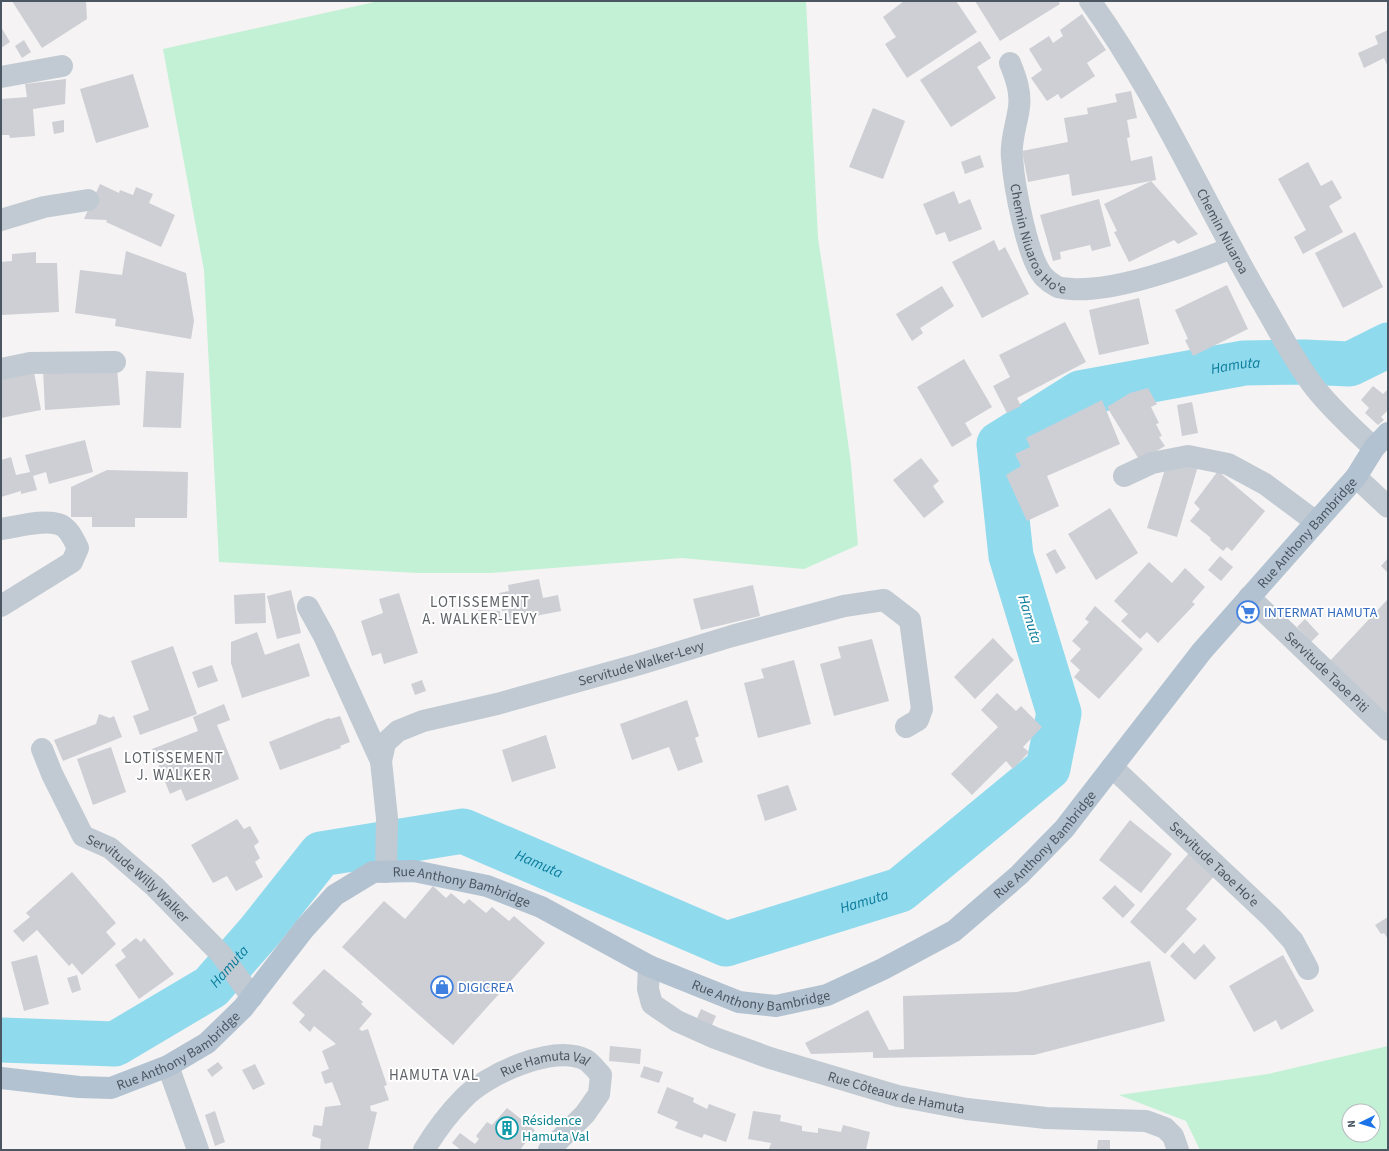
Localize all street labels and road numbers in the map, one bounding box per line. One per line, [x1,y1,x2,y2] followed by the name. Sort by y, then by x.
[1004,182,1067,300] street label: Chemin Niuaroa Ho'e
[1191,185,1253,278] street label: Chemin Niuaroa
[1253,473,1362,593] street label: Rue Anthony Bambridge
[1280,627,1373,718] street label: Servitude Taoe Piti
[576,636,707,692] street label: Servitude Walker-Levy
[989,787,1101,904] street label: Rue Anthony Bambridge
[1165,817,1263,912] street label: Servitude Taoe Ho'e
[83,830,194,928] street label: Servitude Willy Walker
[392,862,533,913] street label: Rue Anthony Bambridge
[689,975,832,1017] street label: Rue Anthony Bambridge
[114,1007,245,1096] street label: Rue Anthony Bambridge
[497,1046,595,1083] street label: Rue Hamuta Val
[825,1067,966,1119] street label: Rue Côteaux de Hamuta

